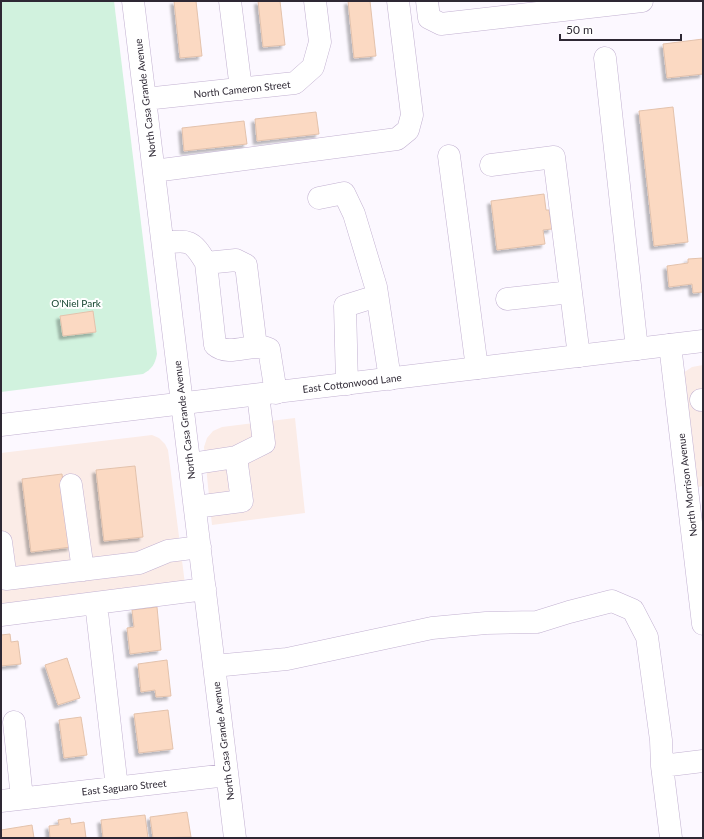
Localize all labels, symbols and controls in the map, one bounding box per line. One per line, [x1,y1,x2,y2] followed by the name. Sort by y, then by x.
[560,16,681,42] scale bar
[566,22,593,37] text: 50 m
[132,38,158,158] street label: North Casa Grande Avenue
[193,78,291,100] street label: North Cameron Street
[51,297,102,309] park label: O'Niel Park
[171,360,197,480] street label: North Casa Grande Avenue
[302,371,402,395] street label: East Cottonwood Lane
[675,433,699,537] street label: North Morrison Avenue
[210,681,236,801] street label: North Casa Grande Avenue
[81,777,167,797] street label: East Saguaro Street

